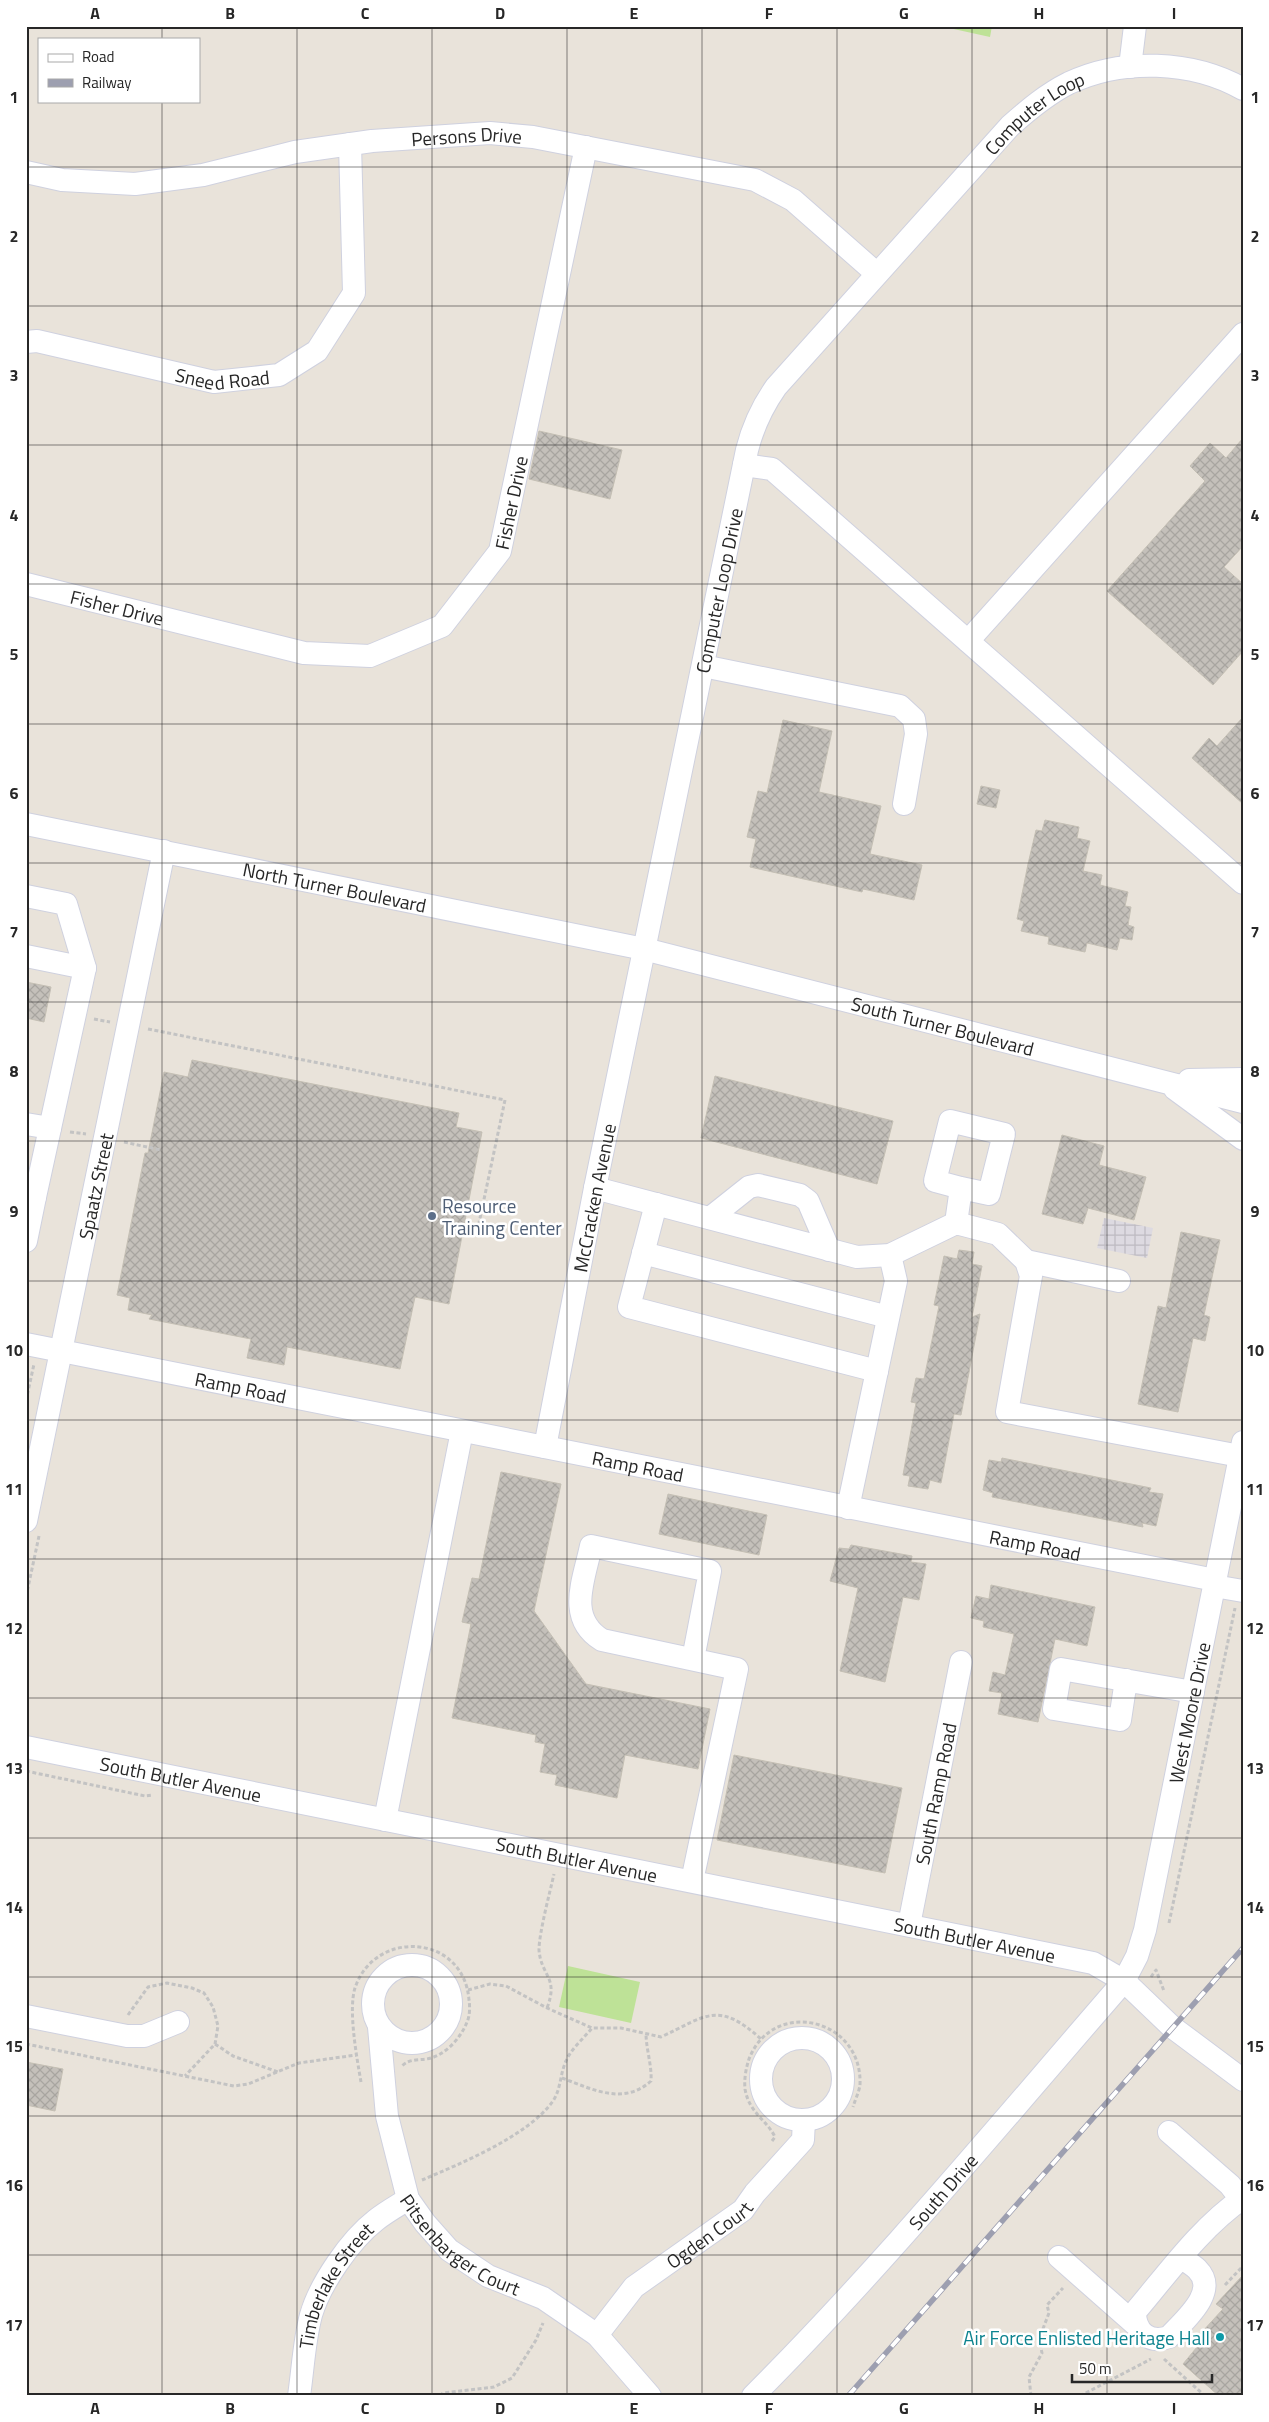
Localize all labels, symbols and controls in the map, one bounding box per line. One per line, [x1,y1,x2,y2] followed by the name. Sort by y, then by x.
[90,1,100,25] text: A
[225,1,235,25] text: B
[361,1,370,25] text: C
[495,1,505,25] text: D
[630,1,639,25] text: E
[765,1,774,25] text: F
[899,1,909,25] text: G
[1034,1,1044,25] text: H
[1172,1,1176,25] text: I
[38,38,200,102] legend
[82,45,114,68] text: Road
[977,64,1089,161] street label: Computer Loop
[82,71,132,94] text: Railway
[10,85,18,109] text: 1
[1251,85,1259,109] text: 1
[410,118,523,153] street label: Persons Drive
[10,224,18,248] text: 2
[1251,224,1259,248] text: 2
[172,359,271,396] street label: Sneed Road
[10,363,18,387] text: 3
[1251,363,1259,387] text: 3
[486,453,534,552] street label: Fisher Drive
[10,503,19,527] text: 4
[1251,503,1260,527] text: 4
[687,505,749,676] street label: Computer Loop Drive
[68,581,167,632] street label: Fisher Drive
[10,642,19,666] text: 5
[1251,642,1260,666] text: 5
[10,781,19,805] text: 6
[1251,781,1260,805] text: 6
[240,854,429,919] street label: North Turner Boulevard
[10,920,18,944] text: 7
[1251,920,1259,944] text: 7
[848,988,1037,1063] street label: South Turner Boulevard
[10,1059,19,1083] text: 8
[1251,1059,1260,1083] text: 8
[565,1121,622,1275] street label: McCracken Avenue
[70,1130,120,1242] street label: Spaatz Street
[442,1191,562,1242] place label: Resource Training Center
[10,1199,19,1223] text: 9
[1251,1199,1260,1223] text: 9
[426,1210,438,1222] marker: Resource Training Center
[5,1338,23,1362] text: 10
[1246,1338,1264,1362] text: 10
[193,1363,289,1410] street label: Ramp Road
[590,1442,686,1489] street label: Ramp Road
[5,1477,23,1501] text: 11
[1246,1477,1264,1501] text: 11
[987,1521,1084,1568] street label: Ramp Road
[5,1616,23,1640] text: 12
[1246,1616,1264,1640] text: 12
[1160,1639,1217,1786] street label: West Moore Drive
[907,1720,963,1867] street label: South Ramp Road
[97,1748,264,1809] street label: South Butler Avenue
[5,1756,23,1780] text: 13
[1246,1756,1264,1780] text: 13
[493,1828,660,1889] street label: South Butler Avenue
[5,1895,23,1919] text: 14
[1246,1895,1264,1919] text: 14
[891,1909,1058,1970] street label: South Butler Avenue
[5,2034,23,2058] text: 15
[1246,2034,1264,2058] text: 15
[901,2147,984,2236] street label: South Drive
[5,2173,23,2197] text: 16
[1246,2173,1264,2197] text: 16
[394,2187,525,2302] street label: Pitsenbarger Court
[659,2195,760,2275] street label: Ogden Court
[290,2215,380,2350] street label: Timberlake Street
[5,2313,23,2337] text: 17
[1246,2313,1264,2337] text: 17
[963,2323,1210,2352] place label: Air Force Enlisted Heritage Hall
[1214,2331,1226,2343] marker: Air Force Enlisted Heritage Hall
[1072,2352,1212,2384] scale bar
[1079,2357,1112,2380] text: 50 m
[90,2396,100,2420] text: A
[225,2396,235,2420] text: B
[361,2396,370,2420] text: C
[495,2396,505,2420] text: D
[630,2396,639,2420] text: E
[765,2396,774,2420] text: F
[899,2396,909,2420] text: G
[1034,2396,1044,2420] text: H
[1172,2396,1176,2420] text: I

